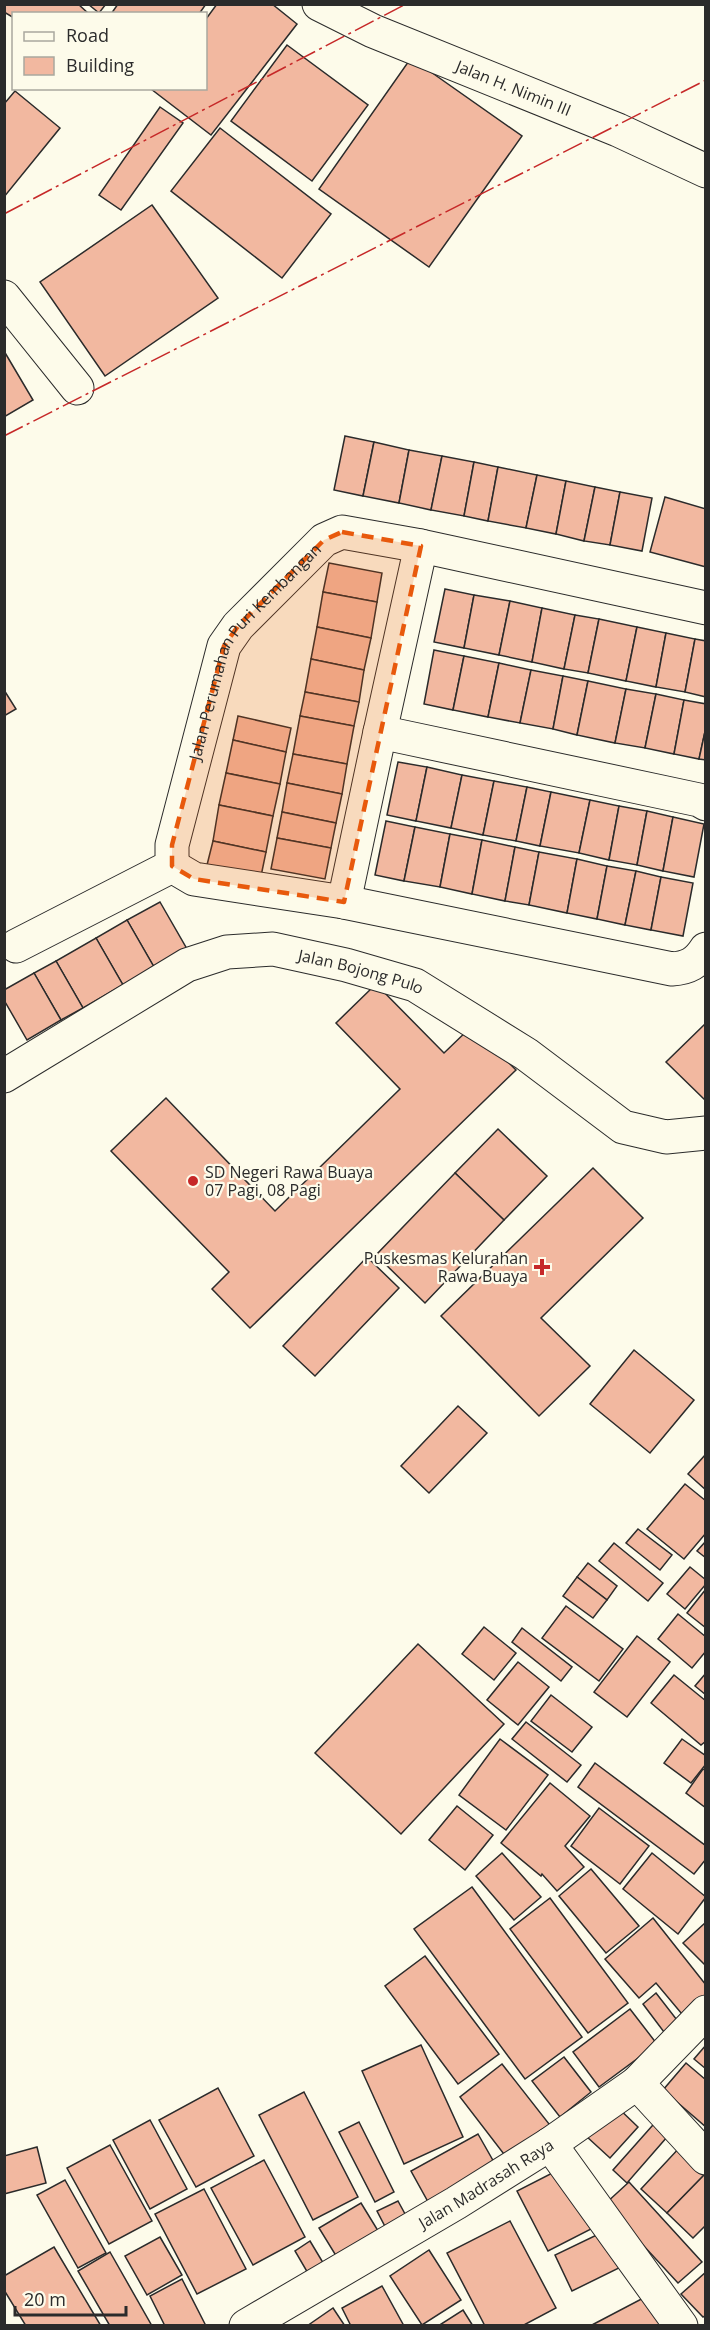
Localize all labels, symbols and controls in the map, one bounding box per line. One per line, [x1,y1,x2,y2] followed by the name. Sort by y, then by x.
[12,12,207,90] legend
[66,23,109,47] text: Road
[66,53,134,77] text: Building
[451,54,575,121] street label: Jalan H. Nimin III
[183,538,326,764] street label: Jalan Perumahan Puri Kembangan
[294,943,428,999] street label: Jalan Bojong Pulo
[205,1161,373,1201] place label: SD Negeri Rawa Buaya 07 Pagi, 08 Pagi
[186,1174,200,1188] marker: SD Negeri Rawa Buaya 07 Pagi, 08 Pagi
[364,1247,528,1287] place label: Puskesmas Kelurahan Rawa Buaya
[533,1258,551,1276] marker: Puskesmas Kelurahan Rawa Buaya
[413,2134,558,2235] street label: Jalan Madrasah Raya
[15,2279,126,2317] scale bar
[24,2287,66,2311] text: 20 m

